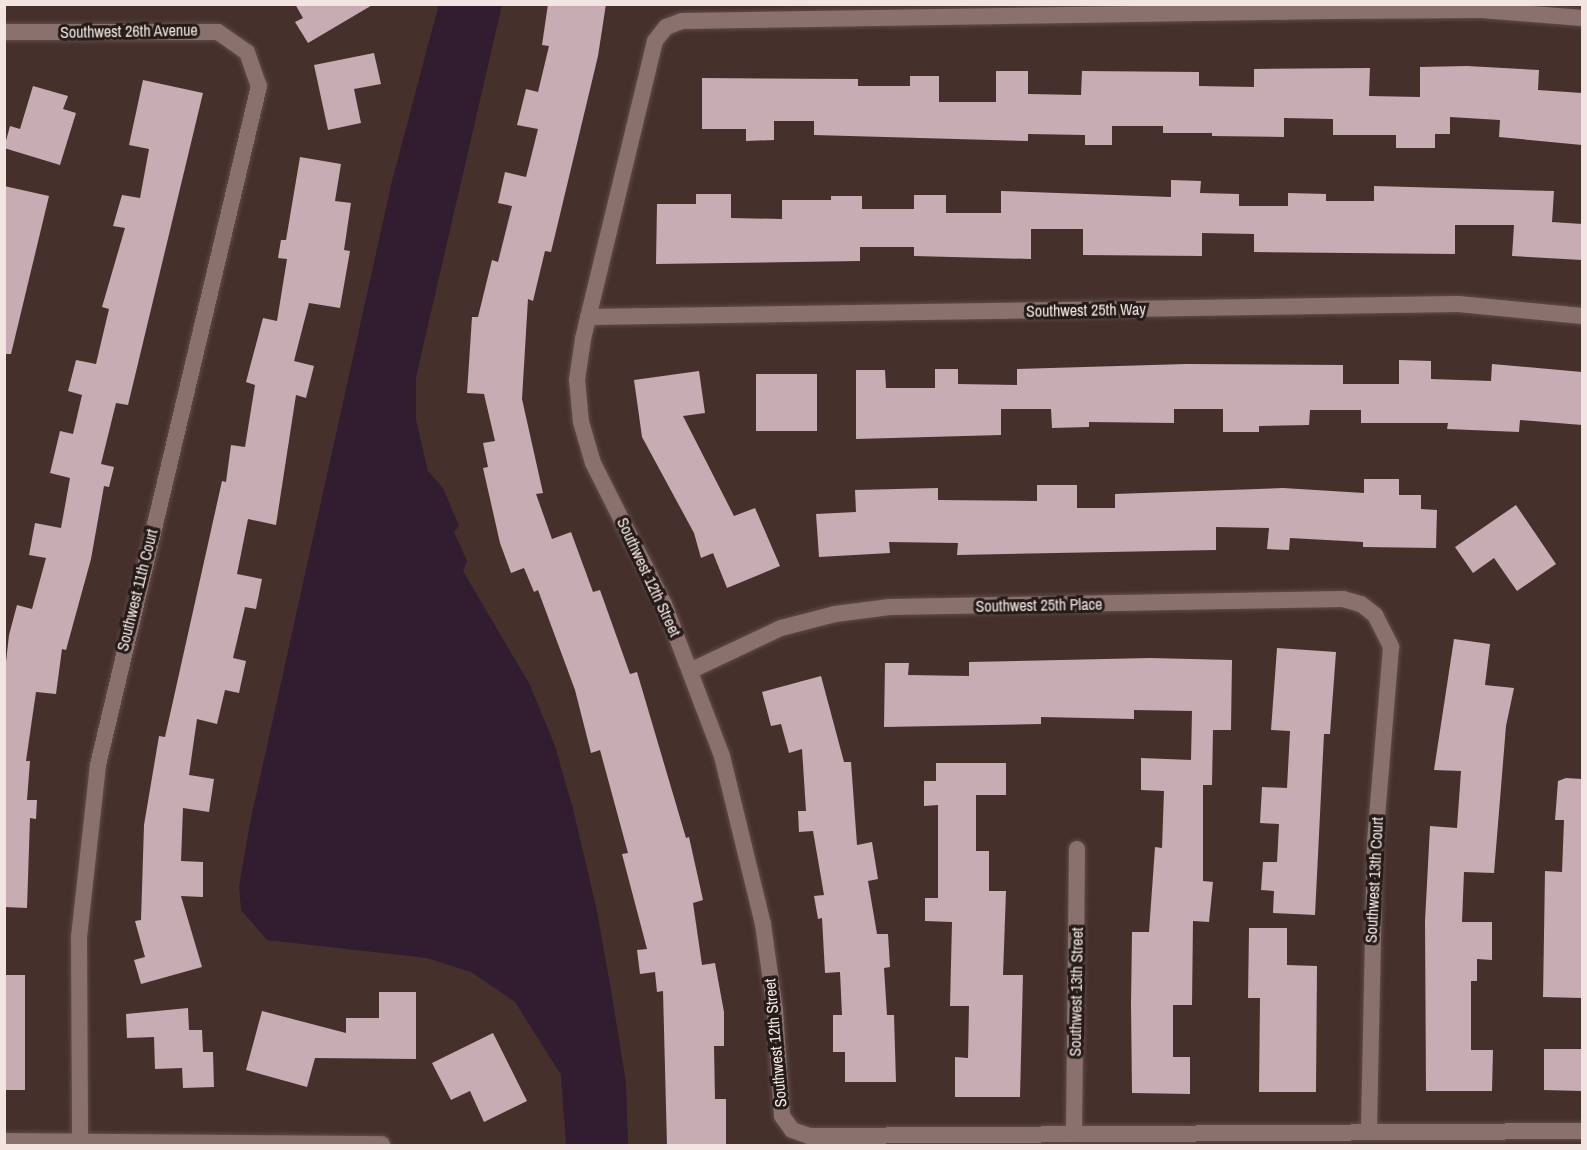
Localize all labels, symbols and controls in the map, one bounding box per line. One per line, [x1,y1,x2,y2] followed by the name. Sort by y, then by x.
[60,20,198,42] street label: Southwest 26th Avenue
[1026,299,1146,321] street label: Southwest 25th Way
[613,514,685,640] street label: Southwest 12th Street
[113,527,161,653] street label: Southwest 11th Court
[975,594,1103,616] street label: Southwest 25th Place
[1361,816,1387,944] street label: Southwest 13th Court
[1065,927,1087,1057] street label: Southwest 13th Street
[760,978,790,1108] street label: Southwest 12th Street

